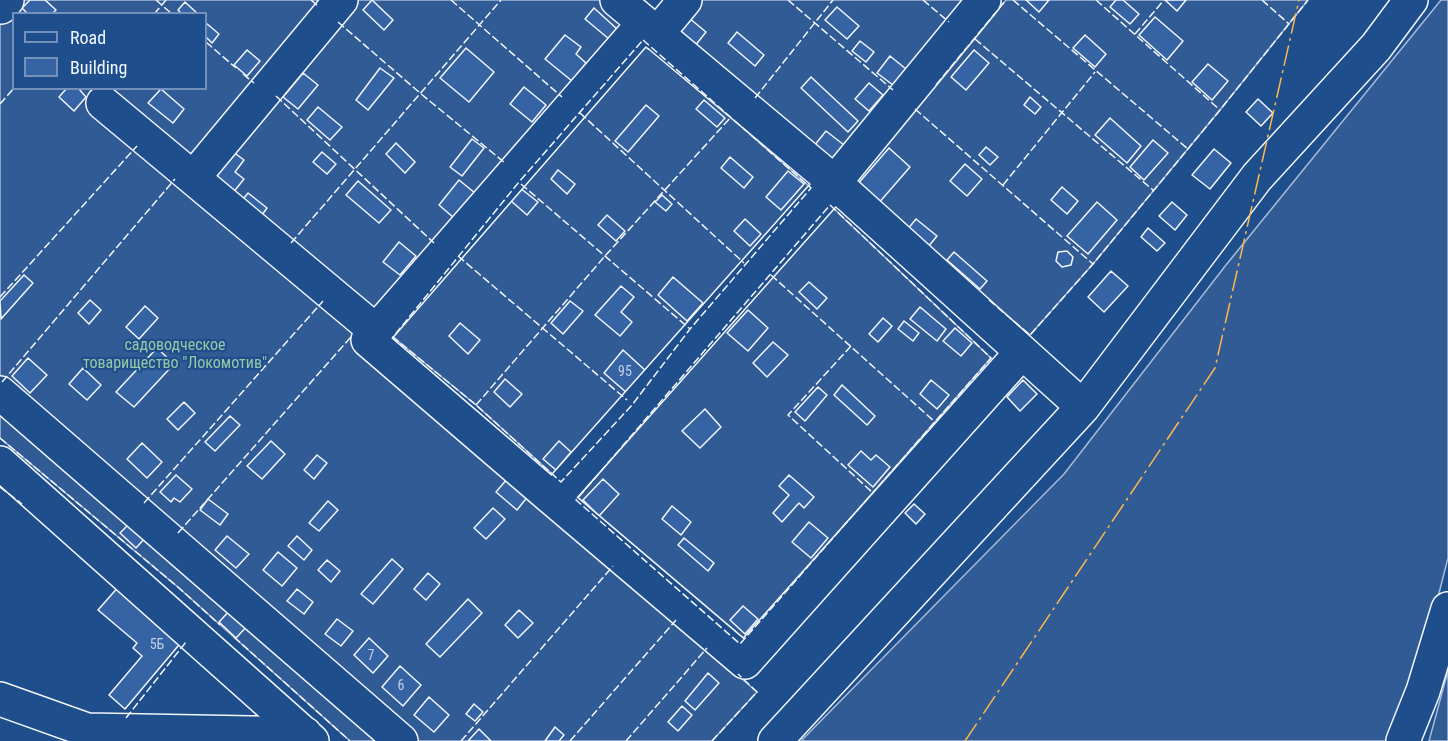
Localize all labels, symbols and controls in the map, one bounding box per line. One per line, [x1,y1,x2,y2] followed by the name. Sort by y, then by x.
[12,12,207,90] legend
[70,27,106,48] text: Road
[70,57,127,78] text: Building
[83,336,267,374] park label: садоводческое товарищество "Локомотив"
[618,364,632,380] house number: 95
[150,637,164,653] house number: 5Б
[368,648,374,664] house number: 7
[398,678,404,694] house number: 6

